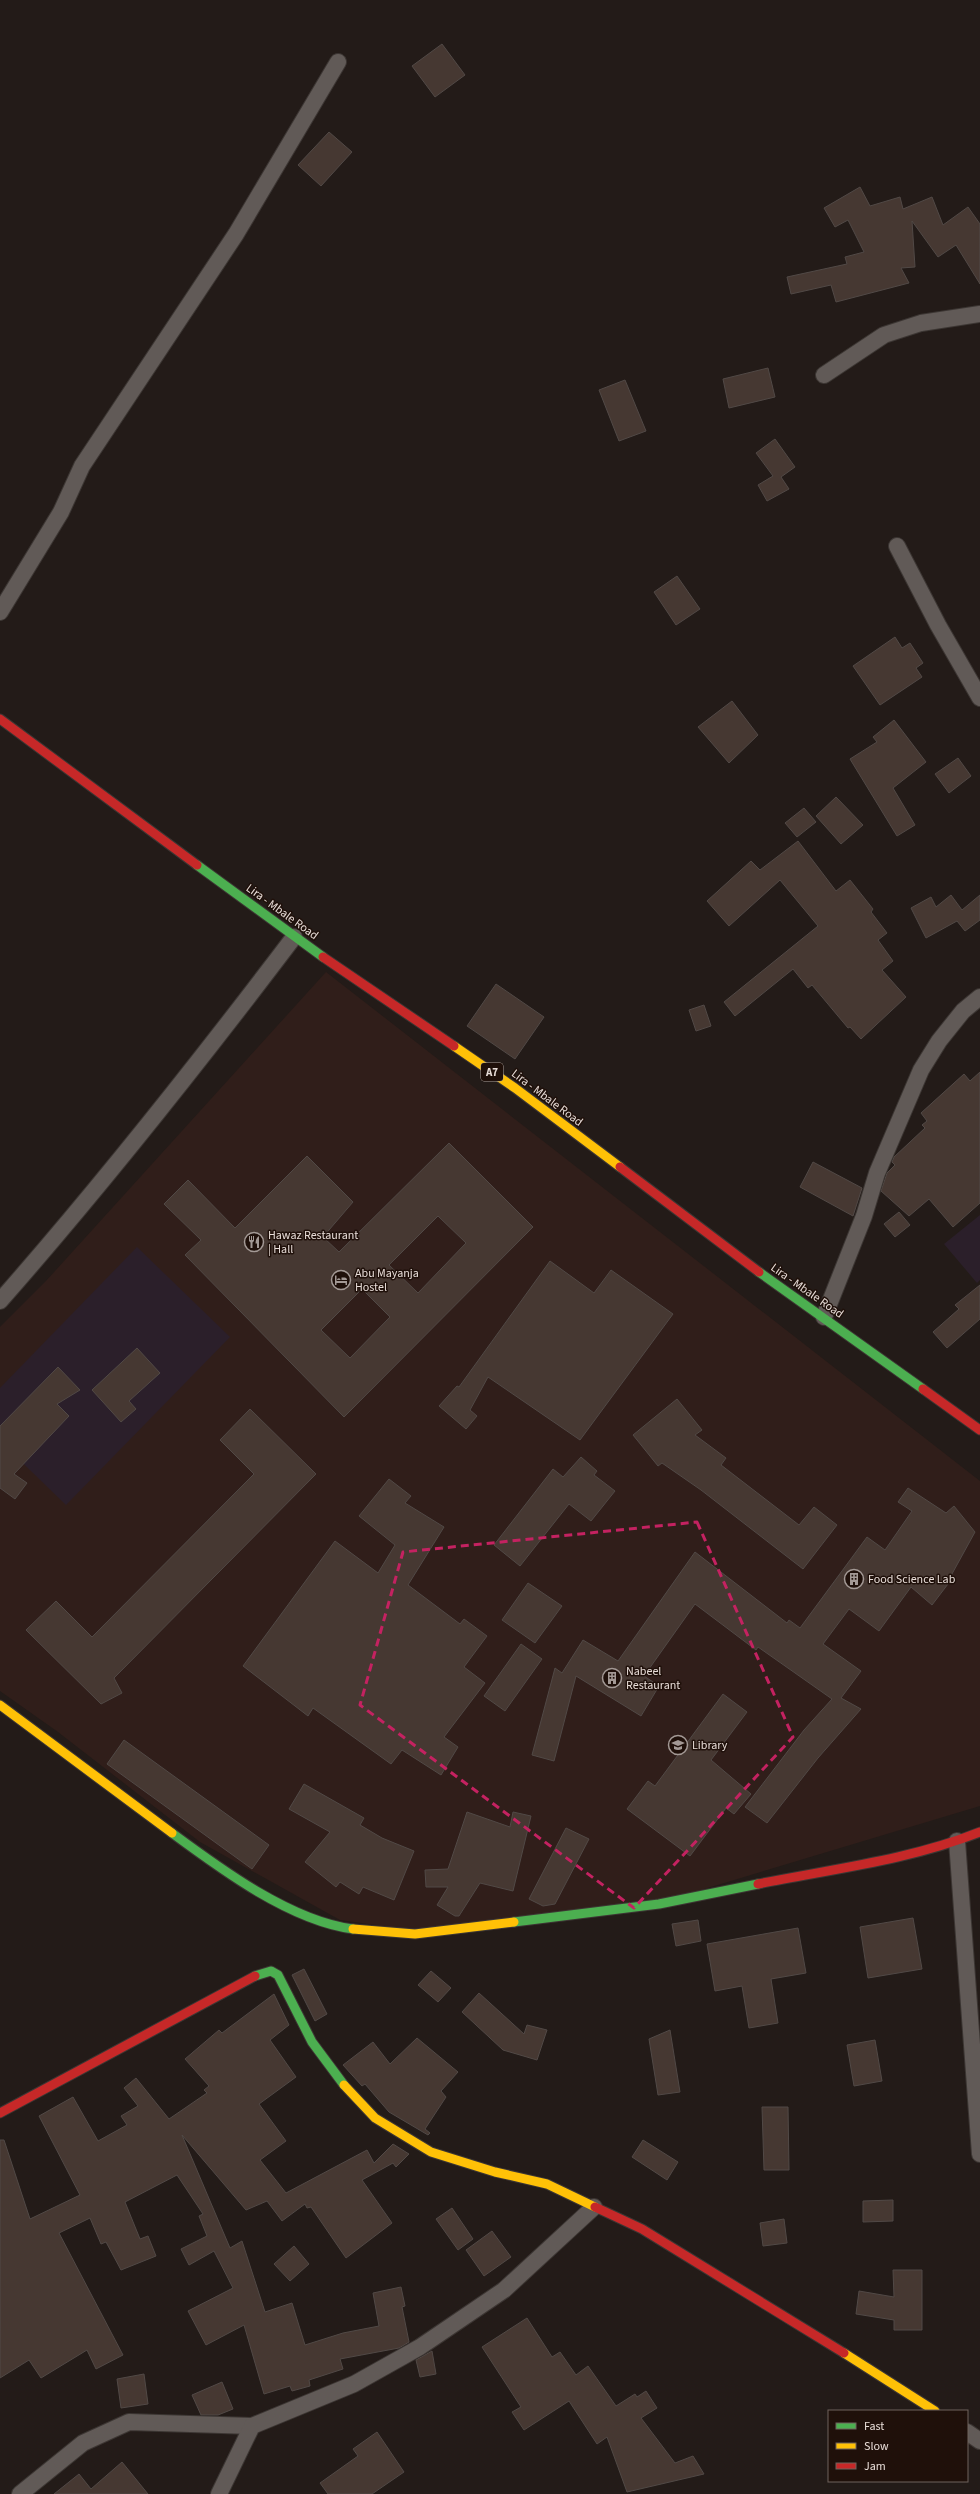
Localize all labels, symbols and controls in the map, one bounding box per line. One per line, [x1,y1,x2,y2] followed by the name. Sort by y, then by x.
[242,880,322,944] street label: Lira - Mbale Road
[481,1063,503,1081] road number: A7
[508,1065,586,1131] street label: Lira - Mbale Road
[268,1227,358,1258] place label: Hawaz Restaurant | Hall
[243,1231,265,1253] restaurant icon: Hawaz Restaurant | Hall
[767,1259,847,1323] street label: Lira - Mbale Road
[355,1265,419,1296] place label: Abu Mayanja Hostel
[330,1269,352,1291] hotel icon: Abu Mayanja Hostel
[843,1568,865,1590] building icon: Food Science Lab
[868,1571,956,1588] place label: Food Science Lab
[626,1663,680,1694] place label: Nabeel Restaurant
[601,1667,623,1689] building icon: Nabeel Restaurant
[667,1734,689,1756] school or university icon: Library
[692,1737,728,1754] place label: Library
[828,2410,968,2482] legend
[864,2418,884,2435] text: Fast
[864,2438,889,2455] text: Slow
[864,2458,886,2475] text: Jam

